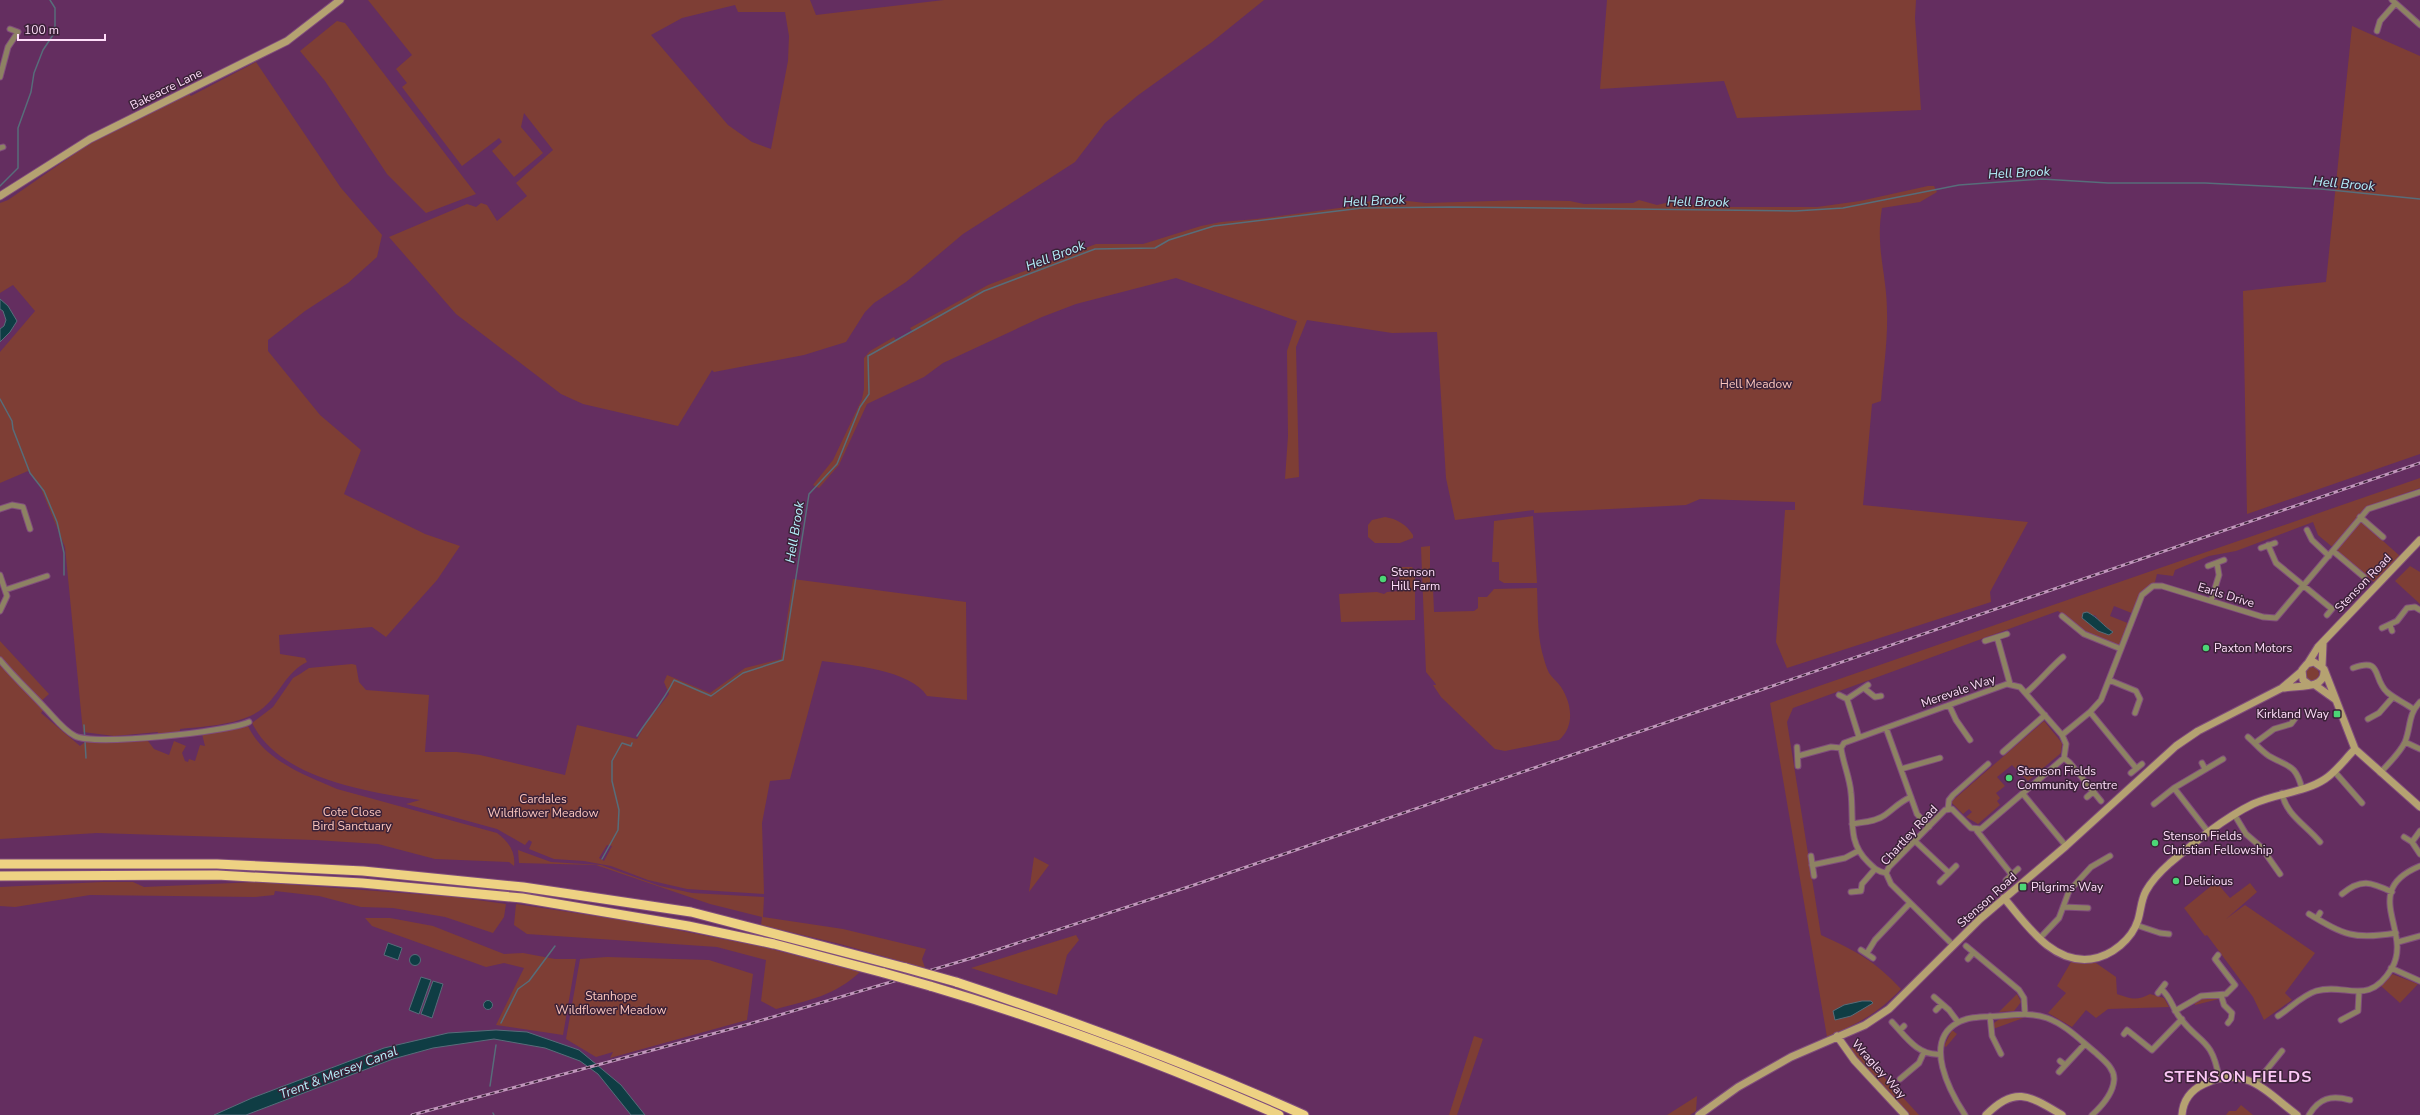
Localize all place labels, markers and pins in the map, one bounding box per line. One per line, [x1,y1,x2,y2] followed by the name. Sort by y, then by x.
[1391,564,1440,594] place label: Stenson Hill Farm
[1378,574,1388,584] marker: Stenson Hill Farm
[2214,640,2293,656] place label: Paxton Motors
[2201,643,2211,653] marker: Paxton Motors
[2257,706,2330,722] place label: Kirkland Way
[2332,709,2342,719] marker: Kirkland Way
[2017,763,2117,793] place label: Stenson Fields Community Centre
[2004,773,2014,783] marker: Stenson Fields Community Centre
[2163,828,2273,858] place label: Stenson Fields Christian Fellowship
[2150,838,2160,848] marker: Stenson Fields Christian Fellowship
[2184,873,2233,889] place label: Delicious
[2171,876,2181,886] marker: Delicious
[2031,879,2104,895] place label: Pilgrims Way
[2018,882,2028,892] marker: Pilgrims Way

